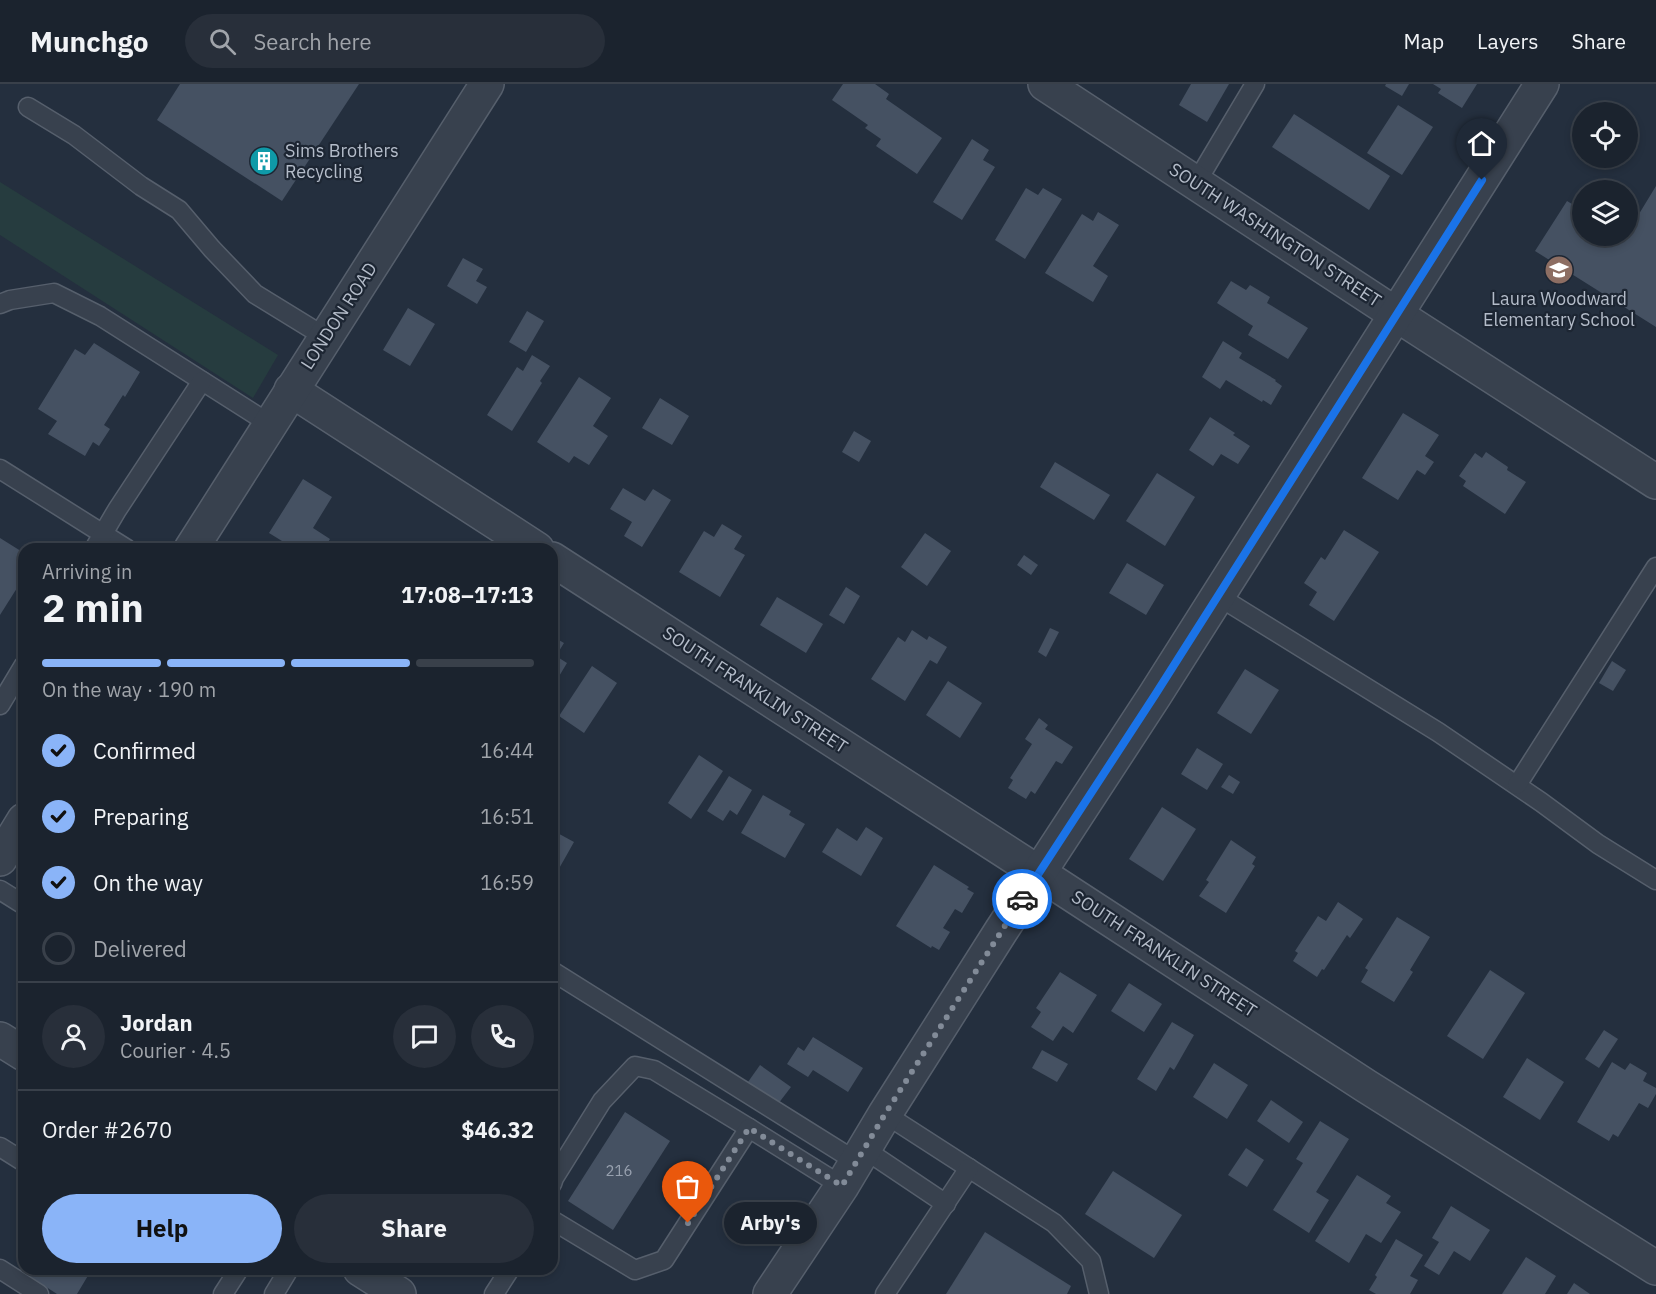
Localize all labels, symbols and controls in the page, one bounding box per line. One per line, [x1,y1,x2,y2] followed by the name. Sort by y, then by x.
[185,14,605,68] search box
[30,23,149,60] text: Munchgo
[206,25,239,58] icon: search
[254,27,372,56] text: Search here
[1404,27,1444,55] text: Map
[1477,27,1539,55] text: Layers
[1572,27,1626,55] text: Share
[1572,102,1638,246] map controls
[1572,102,1638,168] button: locate
[1456,118,1507,180] pin
[1465,127,1498,160] icon: home
[285,139,399,183] place label: Sims Brothers Recycling
[248,145,280,177] building icon: Sims Brothers Recycling
[1165,157,1386,312] street label: SOUTH WASHINGTON STREET
[1572,180,1638,246] button: layers
[1543,254,1575,286] school or university icon: Laura Woodward Elementary School
[295,258,382,374] street label: LONDON ROAD
[1483,287,1635,331] place label: Laura Woodward Elementary School
[42,558,132,585] text: Arriving in
[401,580,534,609] text: 17:08–17:13
[42,582,144,633] text: 2 min
[658,621,852,758] street label: SOUTH FRANKLIN STREET
[42,676,216,703] text: On the way · 190 m
[42,734,75,767] icon: check
[93,736,196,765] text: Confirmed
[480,737,534,764] text: 16:44
[42,800,75,833] icon: check
[93,802,188,831] text: Preparing
[480,803,534,830] text: 16:51
[42,866,75,899] icon: check
[93,868,203,897] text: On the way
[480,869,534,896] text: 16:59
[992,869,1052,929] courier
[1006,883,1039,916] icon: car
[1067,885,1261,1022] street label: SOUTH FRANKLIN STREET
[93,934,187,963] text: Delivered
[42,1005,105,1068] button: person
[393,1005,456,1068] button: chat
[471,1005,534,1068] button: phone
[120,1008,193,1037] text: Jordan
[120,1037,231,1064] text: Courier · 4.5
[42,1115,172,1144] text: Order #2670
[461,1115,534,1144] text: $46.32
[605,1161,633,1180] house number: 216
[662,1161,713,1223] pin
[671,1170,704,1203] icon: bag
[42,1194,282,1263] button: Help
[294,1194,534,1263] button: Share
[724,1202,817,1244] callout: Arby's
[740,1209,801,1236] text: Arby's

